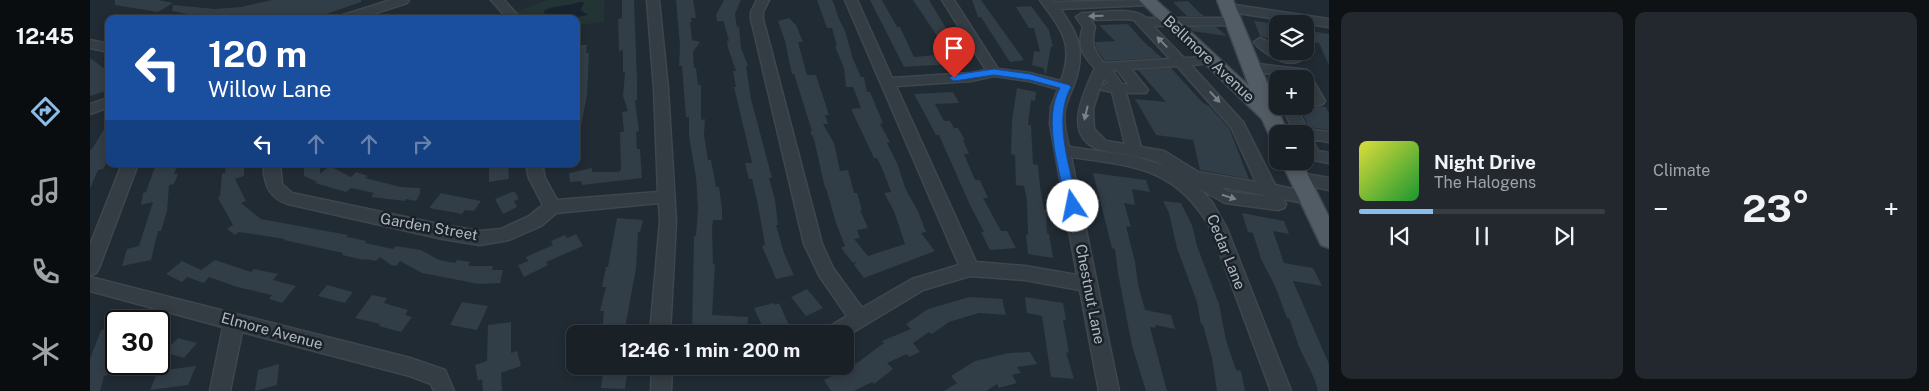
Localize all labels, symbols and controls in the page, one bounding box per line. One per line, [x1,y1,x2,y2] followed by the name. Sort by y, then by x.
[1160,12,1258,105] street label: Bellmore Avenue
[1087,13,1103,21] one-way arrow
[1269,15,1314,170] map controls
[1269,15,1314,60] button: layers
[16,23,74,49] text: 12:45
[933,27,975,78] pin
[208,34,307,75] text: 120 m
[940,34,968,62] icon: arrive
[125,35,190,100] icon: left
[1156,36,1168,48] one-way arrow
[1269,70,1314,115] button: +
[208,76,331,102] text: Willow Lane
[1209,91,1221,103] one-way arrow
[28,94,63,129] icon: directions
[1082,106,1090,122] one-way arrow
[1269,125,1314,170] button: −
[249,130,277,158] icon: left
[302,130,330,158] icon: ahead
[355,130,383,158] icon: ahead
[408,130,436,158] icon: right
[1434,151,1536,173] text: Night Drive
[1653,161,1710,180] text: Climate
[1434,173,1536,192] text: The Halogens
[28,174,63,209] icon: music
[1046,179,1098,231] position arrow
[1742,186,1810,231] text: 23°
[1653,192,1669,225] text: −
[1883,192,1899,225] text: +
[1222,193,1237,201] one-way arrow
[379,210,479,243] street label: Garden Street
[1204,212,1249,292] street label: Cedar Lane
[1386,222,1414,250] icon: previous
[1468,222,1496,250] icon: pause
[1550,222,1578,250] icon: next
[1072,243,1109,345] street label: Chestnut Lane
[28,254,63,289] icon: phone
[220,309,325,352] street label: Elmore Avenue
[105,310,170,375] speed limit sign: 30
[28,334,63,369] icon: climate
[620,339,800,361] text: 12:46 · 1 min · 200 m

